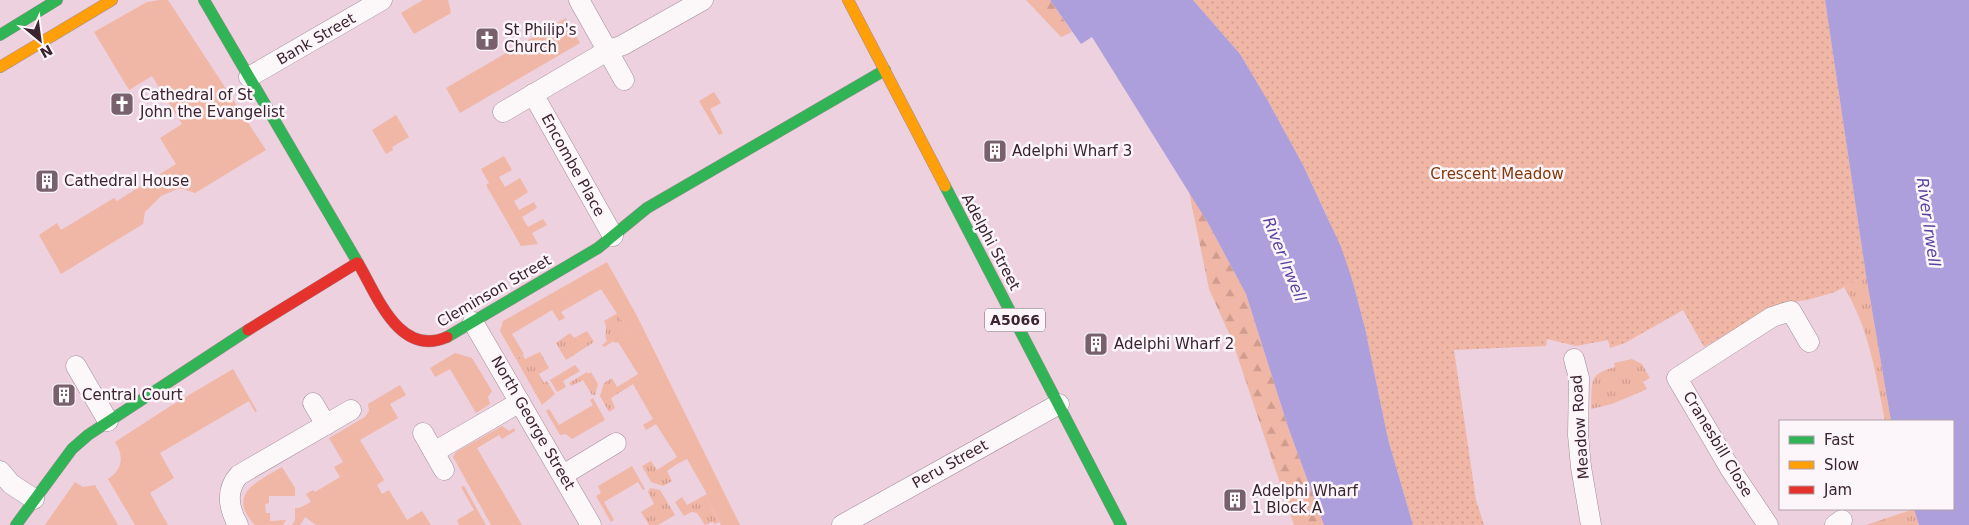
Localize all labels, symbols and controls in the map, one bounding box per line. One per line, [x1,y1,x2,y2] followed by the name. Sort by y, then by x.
[273,9,359,69] street label: Bank Street
[15,15,65,65] north arrow
[504,21,577,56] place label: St Philip's Church
[474,26,500,52] church icon: St Philip's Church
[37,42,55,61] text: N
[139,86,285,121] place label: Cathedral of St John the Evangelist
[109,91,135,117] church icon: Cathedral of St John the Evangelist
[537,111,609,219] street label: Encombe Place
[982,138,1008,164] building icon: Adelphi Wharf 3
[1012,142,1132,160] place label: Adelphi Wharf 3
[1430,165,1564,183] park label: Crescent Meadow
[34,168,60,194] building icon: Cathedral House
[64,172,189,190] place label: Cathedral House
[1913,176,1944,268] water label: River Irwell
[958,191,1024,293] street label: Adelphi Street
[1259,214,1310,305] water label: River Irwell
[434,251,554,331] street label: Cleminson Street
[985,308,1045,332] road number: A5066
[1083,331,1109,357] building icon: Adelphi Wharf 2
[1114,335,1234,353] place label: Adelphi Wharf 2
[487,353,579,493] street label: North George Street
[1567,374,1593,480] street label: Meadow Road
[51,382,77,408] building icon: Central Court
[82,386,183,404] place label: Central Court
[1679,388,1757,500] street label: Cranesbill Close
[1779,420,1954,510] legend
[1824,431,1854,449] text: Fast
[909,436,991,492] street label: Peru Street
[1824,456,1859,474] text: Slow
[1823,481,1852,499] text: Jam
[1252,482,1359,517] place label: Adelphi Wharf 1 Block A
[1222,487,1248,513] building icon: Adelphi Wharf 1 Block A

